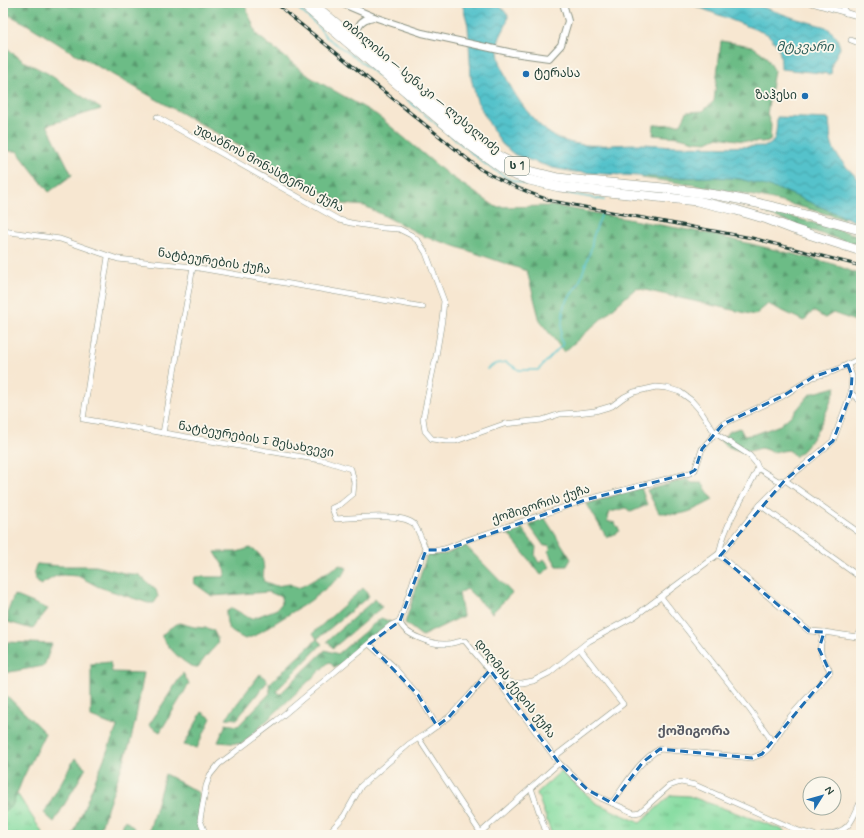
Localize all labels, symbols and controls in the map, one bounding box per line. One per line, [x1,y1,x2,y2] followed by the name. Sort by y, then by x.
[338,16,504,158] street label: თბილისი — სენაკი — ლესელიძე
[776,39,834,56] water label: მტკვარი
[534,66,580,82] place label: ტერასა
[521,69,531,79] marker: ტერასა
[755,88,797,104] place label: ზაჰესი
[800,91,810,101] marker: ზაჰესი
[191,121,347,217] street label: უდაბნოს მონასტერის ქუჩა
[505,157,529,175] road number: ს 1
[157,245,271,279] street label: ნატბეურების ქუჩა
[177,418,335,462] street label: ნატბეურების I შესახვევი
[490,482,592,528] street label: ქოშიგორის ქუჩა
[471,636,559,742] street label: დიღმის ქედის ქუჩა
[658,723,730,740] district label: ქოშიგორა
[802,776,842,816] north arrow
[821,783,837,798] text: N

